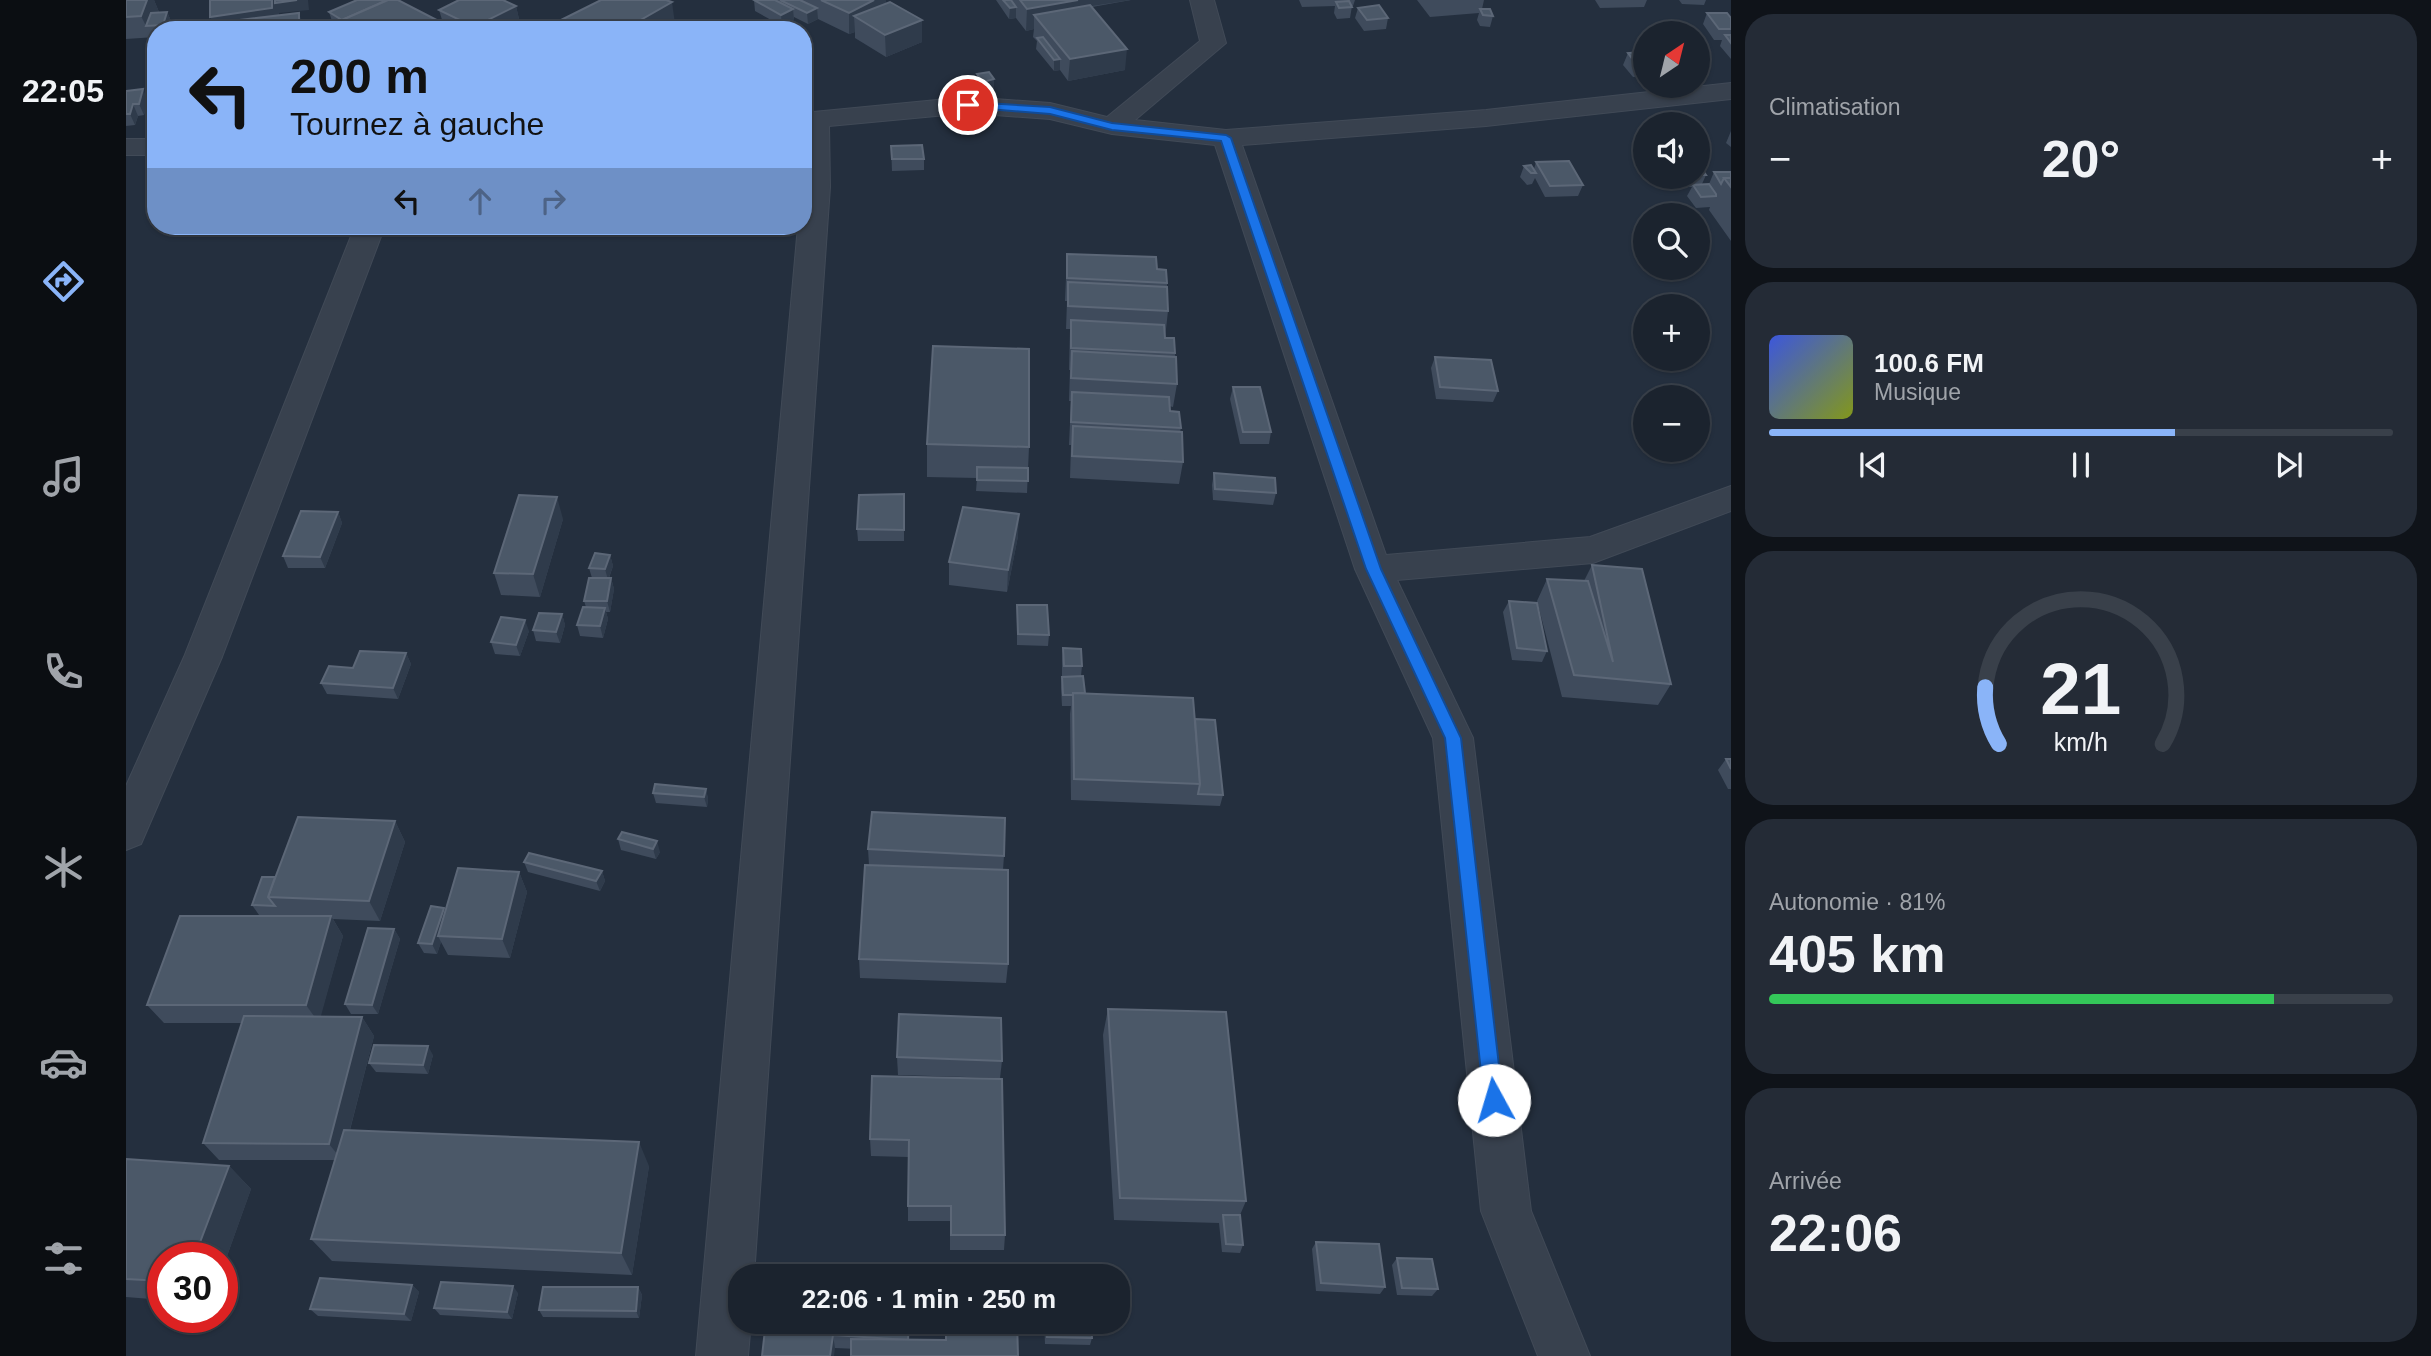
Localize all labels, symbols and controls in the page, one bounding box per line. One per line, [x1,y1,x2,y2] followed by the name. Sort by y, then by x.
[1633,21,1710,98] north arrow
[1633,21,1710,462] map controls
[175,49,266,140] icon: left
[290,49,429,103] text: 200 m
[22,73,104,109] text: 22:05
[938,75,998,135] pin
[949,86,987,124] icon: arrive
[1769,94,1901,120] text: Climatisation
[290,106,544,142] text: Tournez à gauche
[1633,112,1710,189] button: sound
[2042,130,2120,188] text: 20°
[1769,138,1791,180] text: −
[2371,138,2393,180] text: +
[388,182,426,220] icon: left
[461,182,499,220] icon: ahead
[534,182,572,220] icon: right
[1633,203,1710,280] button: search
[39,257,88,306] icon: directions
[1633,294,1710,371] button: +
[1874,348,1984,378] text: 100.6 FM
[1874,379,1961,405] text: Musique
[1633,385,1710,462] button: −
[1854,446,1892,484] icon: previous
[2062,446,2100,484] icon: pause
[2270,446,2308,484] icon: next
[39,452,88,501] icon: music
[39,647,88,696] icon: phone
[2041,648,2121,729] text: 21
[2054,728,2108,756] text: km/h
[39,843,88,892] icon: climate
[1769,889,1945,915] text: Autonomie · 81%
[1769,925,1945,983] text: 405 km
[39,1038,88,1087] icon: car
[1457,1063,1531,1137] position arrow
[1769,1168,1842,1194] text: Arrivée
[1769,1204,1902,1262] text: 22:06
[39,1234,88,1283] icon: filters
[147,1242,238,1333] speed limit sign: 30
[802,1284,1056,1314] text: 22:06 · 1 min · 250 m

